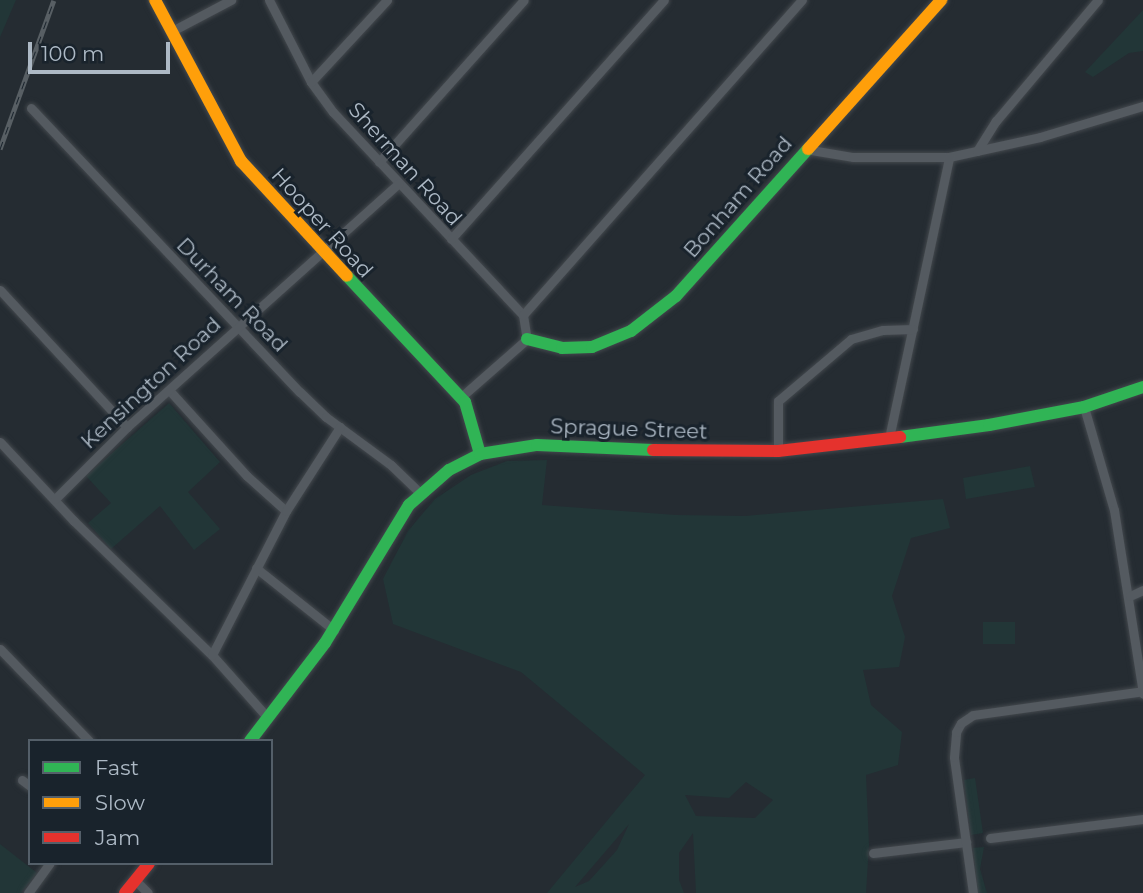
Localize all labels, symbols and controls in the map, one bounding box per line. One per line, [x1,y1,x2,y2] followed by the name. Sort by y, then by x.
[32,28,173,72] scale bar
[41,41,104,66] text: 100 m
[343,97,467,231] street label: Sherman Road
[678,131,798,263] street label: Bonham Road
[266,163,378,283] street label: Hooper Road
[171,233,293,357] street label: Durham Road
[76,312,226,454] street label: Kensington Road
[550,414,708,444] street label: Sprague Street
[28,739,273,865] legend
[95,755,139,780] text: Fast
[95,790,145,815] text: Slow
[95,825,140,850] text: Jam

